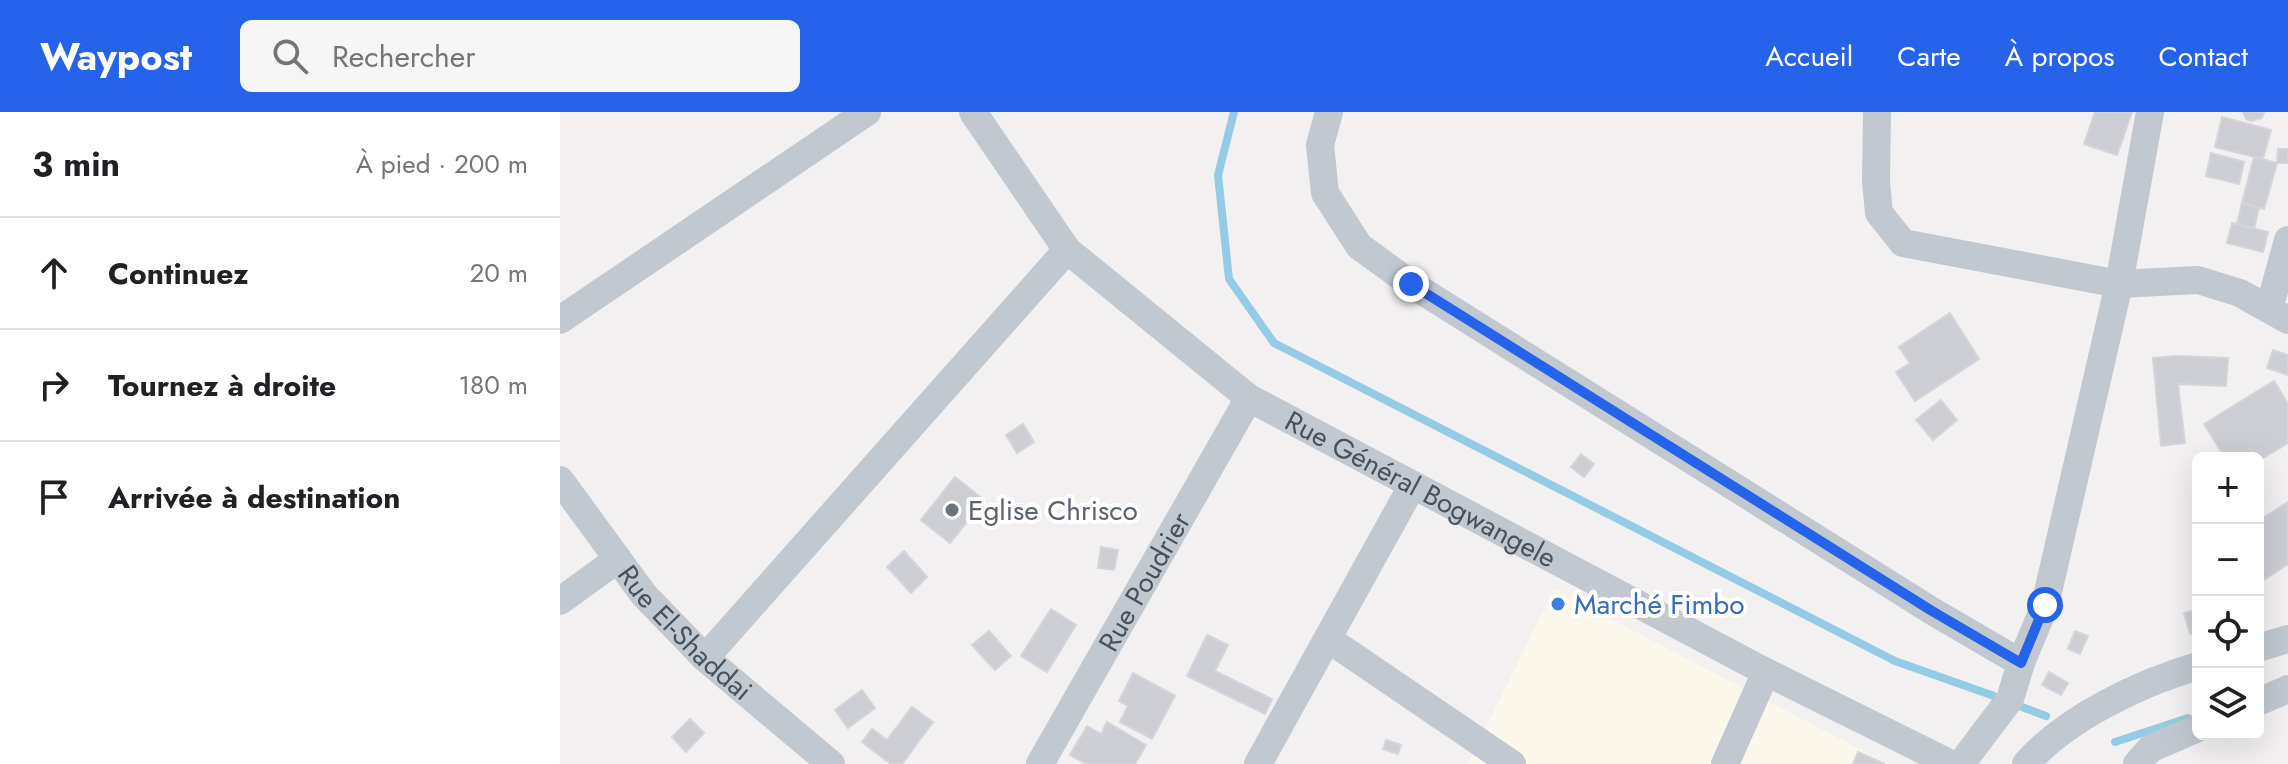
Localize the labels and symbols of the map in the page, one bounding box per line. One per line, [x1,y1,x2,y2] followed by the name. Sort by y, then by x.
[1393,266,1429,302] route end
[1278,400,1564,578] street label: Rue Général Bogwangele
[968,490,1138,531] place label: Eglise Chrisco
[943,501,961,519] marker: Eglise Chrisco
[1088,504,1200,659] street label: Rue Poudrier
[608,556,761,710] street label: Rue El-Shaddai
[1574,584,1745,625] place label: Marché Fimbo
[2027,587,2063,623] route start
[1549,595,1567,613] marker: Marché Fimbo

